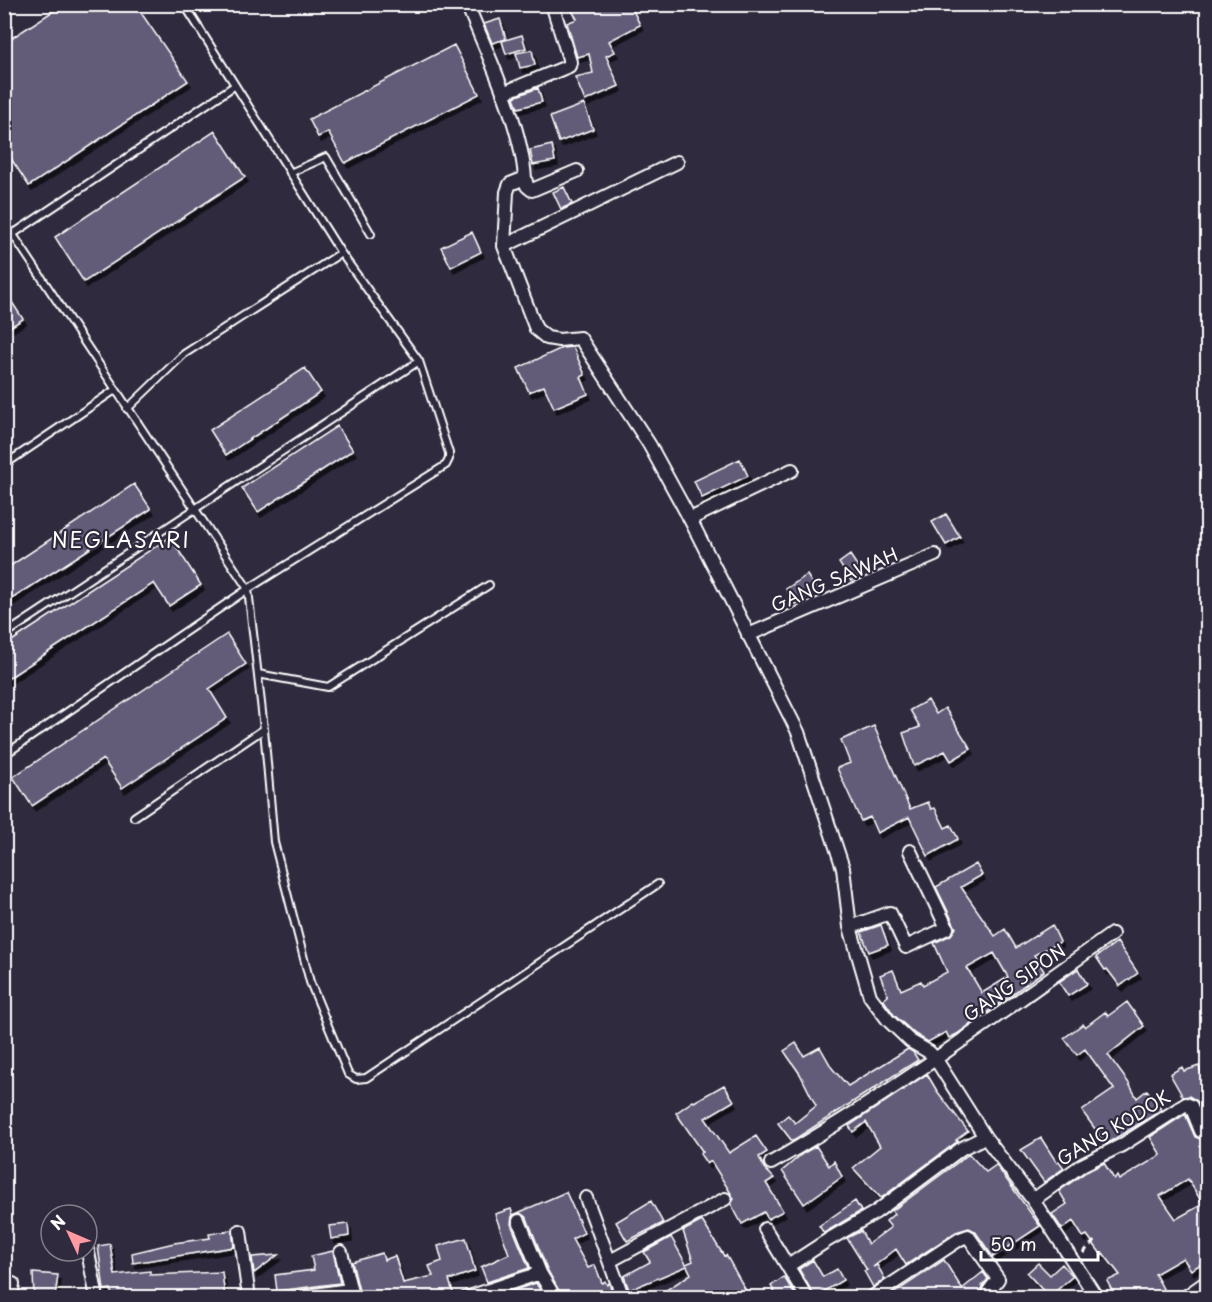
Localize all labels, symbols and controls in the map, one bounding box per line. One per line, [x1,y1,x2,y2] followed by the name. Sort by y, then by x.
[51,523,191,555] district label: NEGLASARI
[766,540,902,618] street label: GANG SAWAH
[957,937,1071,1027] street label: GANG SIPON
[1051,1082,1175,1172] street label: GANG KODOK
[39,1203,99,1263] north arrow
[44,1209,71,1235] text: N
[981,1224,1098,1262] scale bar
[990,1230,1037,1257] text: 50 m

